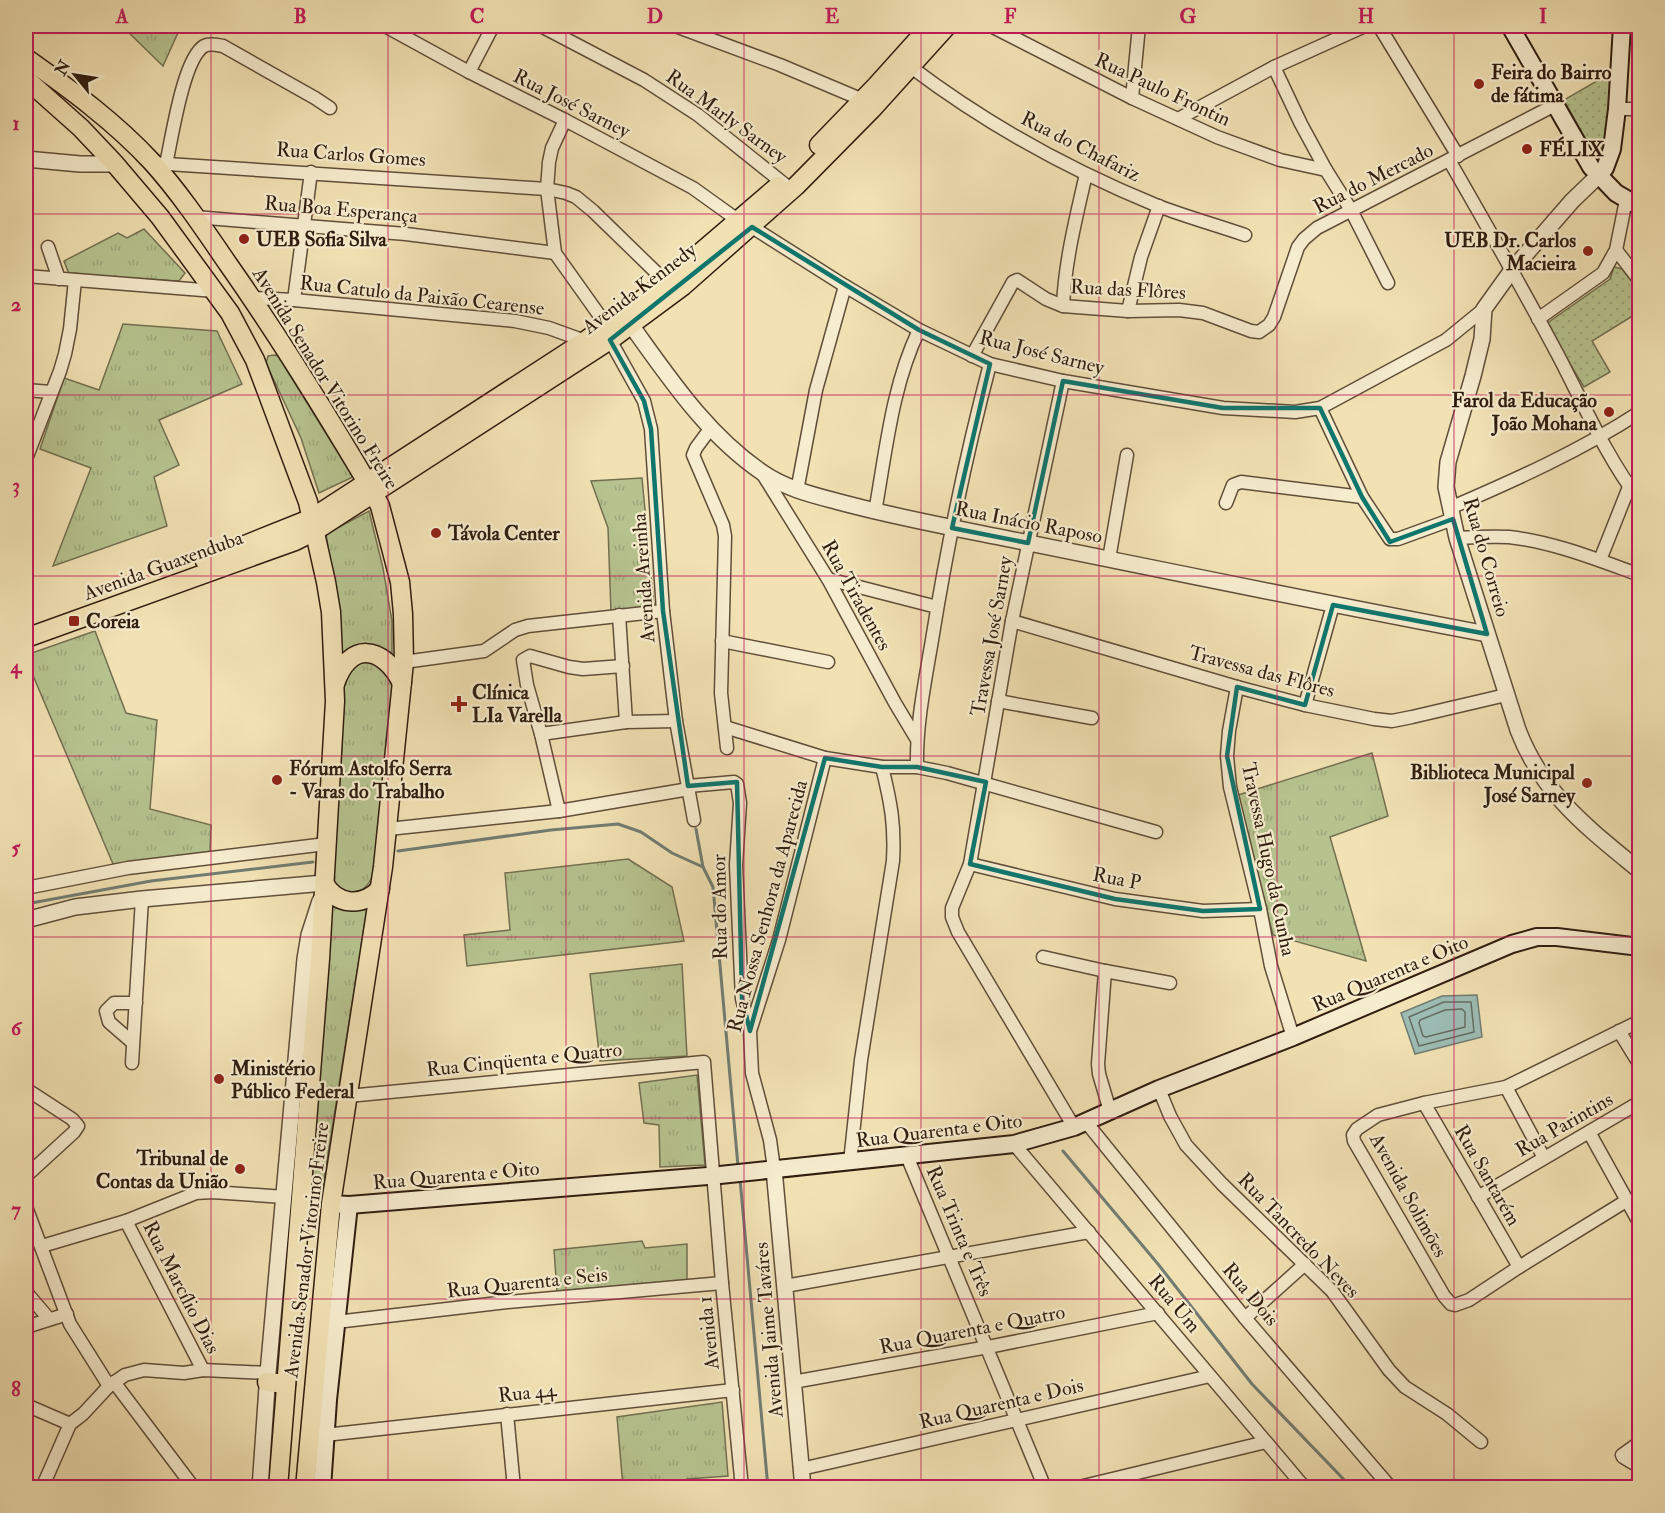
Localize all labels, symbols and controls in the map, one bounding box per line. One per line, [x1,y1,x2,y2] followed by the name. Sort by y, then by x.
[115,4,129,29] text: A
[293,4,307,29] text: B
[470,4,484,29] text: C
[647,4,663,29] text: D
[825,4,840,29] text: E
[1004,4,1017,29] text: F
[1180,4,1197,29] text: G
[1358,4,1374,29] text: H
[1539,4,1547,29] text: I
[45,45,105,105] north arrow
[1091,47,1235,132] street label: Rua Paulo Frontin
[50,56,75,80] text: N
[1491,60,1612,108] place label: Feira do Bairro de fátima
[509,63,636,144] street label: Rua José Sarney
[661,64,793,170] street label: Rua Marly Sarney
[1472,77,1486,91] marker: Feira do Bairro de fátima
[1017,106,1145,187] street label: Rua do Chafariz
[12,111,20,136] text: 1
[1539,136,1605,162] place label: FÉLIX
[275,137,427,172] street label: Rua Carlos Gomes
[1309,138,1437,219] street label: Rua do Mercado
[1520,142,1534,156] marker: FÉLIX
[263,190,420,230] street label: Rua Boa Esperança
[256,227,388,252] place label: UEB Sofia Silva
[1444,228,1577,276] place label: UEB Dr. Carlos Macieira
[237,232,251,246] marker: UEB Sofia Silva
[576,237,702,340] street label: Avenida Kennedy
[1581,244,1595,258] marker: UEB Dr. Carlos Macieira
[246,262,404,494] street label: Avenida Senador Vitorino Freire
[298,270,546,321] street label: Rua Catulo da Paixão Cearense
[1069,274,1187,305] street label: Rua das Flôres
[11,292,21,317] text: 2
[977,325,1108,380] street label: Rua José Sarney
[1451,388,1598,436] place label: Farol da Educação João Mohana
[1602,405,1616,419] marker: Farol da Educação João Mohana
[12,473,20,498] text: 3
[1458,495,1515,620] street label: Rua do Correio
[953,496,1105,550] street label: Rua Inácio Raposo
[626,512,661,644] street label: Avenida Areinha
[447,521,560,546] place label: Távola Center
[79,525,247,606] street label: Avenida Guaxenduba
[429,526,443,540] marker: Távola Center
[816,536,897,655] street label: Rua Tiradentes
[965,553,1018,718] street label: Travessa José Sarney
[86,609,140,634] place label: Coreia
[67,614,81,628] marker: Coreia
[1186,640,1338,703] street label: Travessa das Flôres
[10,654,23,679] text: 4
[472,680,563,728] place label: Clínica LIa Varella
[450,695,468,713] marker: Clínica LIa Varella
[289,756,452,804] place label: Fórum Astolfo Serra - Varas do Trabalho
[1236,760,1301,959] street label: Travessa Hugo da Cunha
[1410,760,1576,809] place label: Biblioteca Municipal José Sarney
[270,773,284,787] marker: Fórum Astolfo Serra - Varas do Trabalho
[722,776,814,1035] street label: Rua Nossa Senhora da Aparecida
[1580,776,1594,790] marker: Biblioteca Municipal José Sarney
[12,835,22,860] text: 5
[706,853,733,960] street label: Rua do Amor
[1091,862,1143,895] street label: Rua P
[1308,929,1472,1018] street label: Rua Quarenta e Oito
[11,1016,23,1041] text: 6
[425,1037,623,1082] street label: Rua Cinqüenta e Quatro
[230,1056,355,1104] place label: Ministério Público Federal
[212,1072,226,1086] marker: Ministério Público Federal
[1511,1086,1618,1162] street label: Rua Parintins
[855,1108,1024,1153] street label: Rua Quarenta e Oito
[1449,1120,1527,1231] street label: Rua Santarém
[278,1121,335,1380] street label: Avenida Senador Vitorino Freire
[1364,1128,1453,1262] street label: Avenida Solimões
[96,1146,229,1194] place label: Tribunal de Contas da União
[372,1156,540,1195] street label: Rua Quarenta e Oito
[233,1162,247,1176] marker: Tribunal de Contas da União
[921,1162,998,1300] street label: Rua Trinta e Três
[1232,1167,1365,1303] street label: Rua Tancredo Neves
[11,1197,21,1222] text: 7
[137,1217,226,1358] street label: Rua Marcílio Dias
[748,1241,789,1420] street label: Avenida Jaime Taváres
[1217,1258,1284,1331] street label: Rua Dois
[445,1262,609,1303] street label: Rua Quarenta e Seis
[1143,1269,1207,1338] street label: Rua Um
[692,1295,725,1372] street label: Avenida 1
[877,1299,1067,1360] street label: Rua Quarenta e Quatro
[917,1372,1086,1435] street label: Rua Quarenta e Dois
[11,1377,21,1402] text: 8
[497,1377,559,1408] street label: Rua 44

